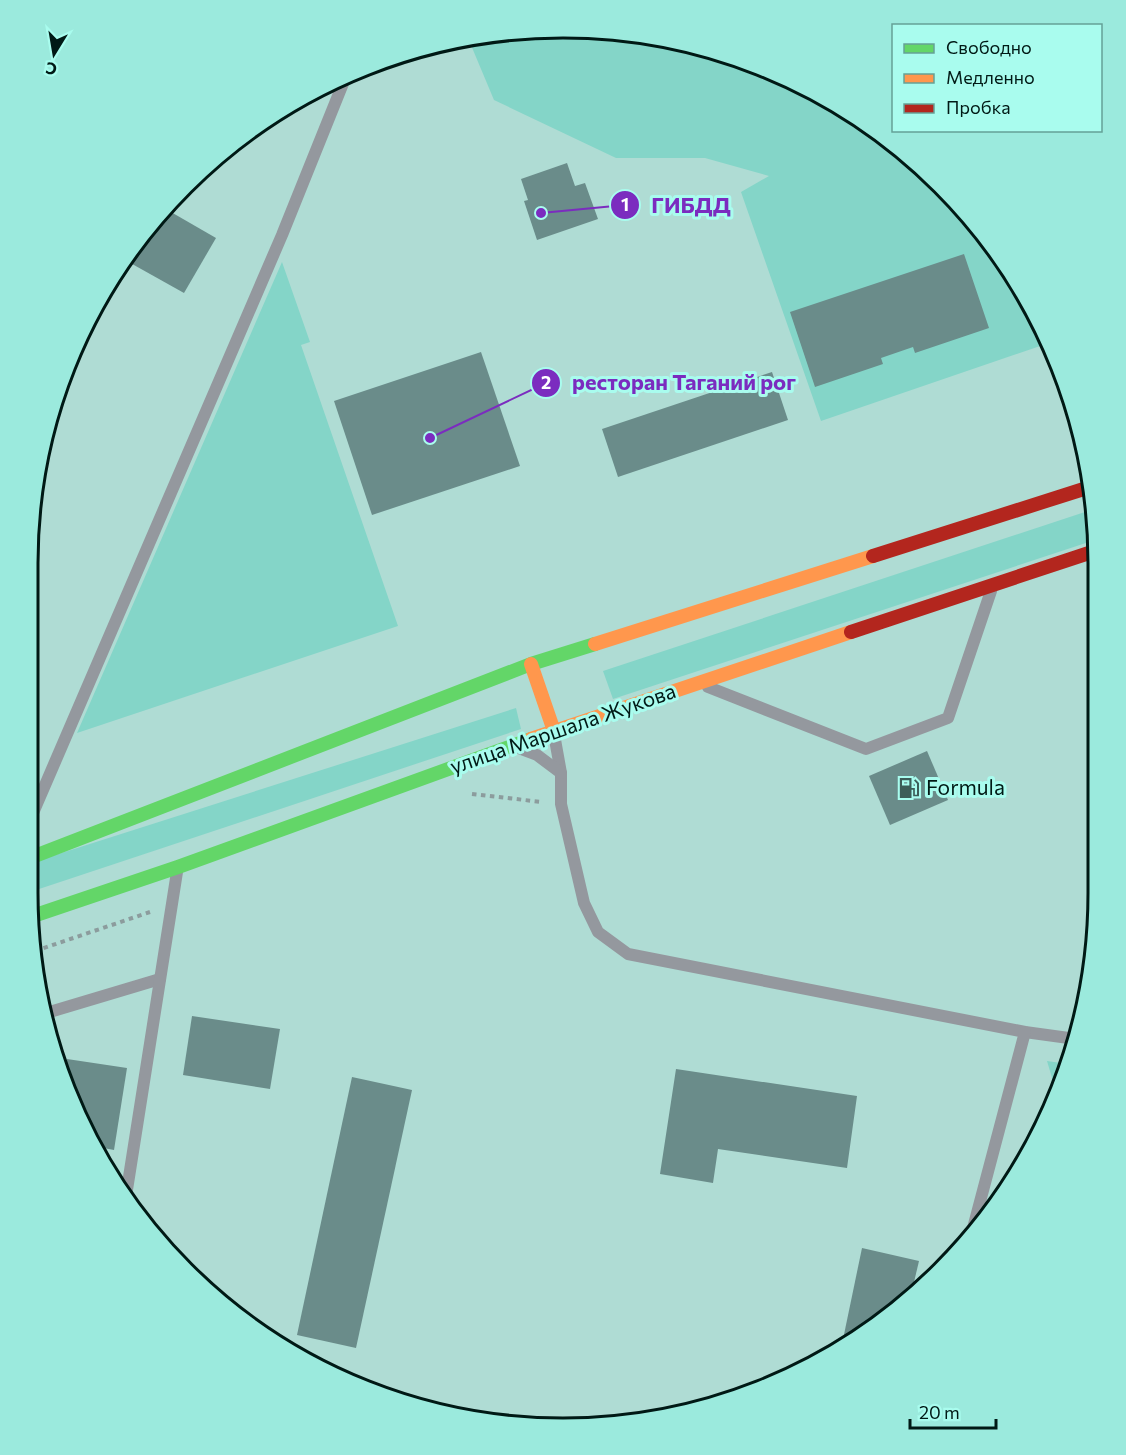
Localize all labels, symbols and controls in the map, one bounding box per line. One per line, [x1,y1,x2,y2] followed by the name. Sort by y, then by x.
[24,24,84,84] north arrow
[892,24,1102,132] legend
[946,36,1032,58] text: Свободно
[44,59,58,80] text: С
[946,66,1035,88] text: Медленно
[946,96,1011,118] text: Пробка
[610,185,743,225] callout: ГИБДД
[651,191,731,218] text: ГИБДД
[621,193,629,215] text: 1
[531,363,808,403] callout: ресторан Таганий рог
[572,368,796,395] text: ресторан Таганий рог
[541,371,551,393] text: 2
[446,677,679,778] street label: улица Маршала Жукова
[926,774,1005,799] place label: Formula
[897,776,921,800] fuel station icon: Formula
[910,1392,996,1430] scale bar
[919,1401,960,1423] text: 20 m

